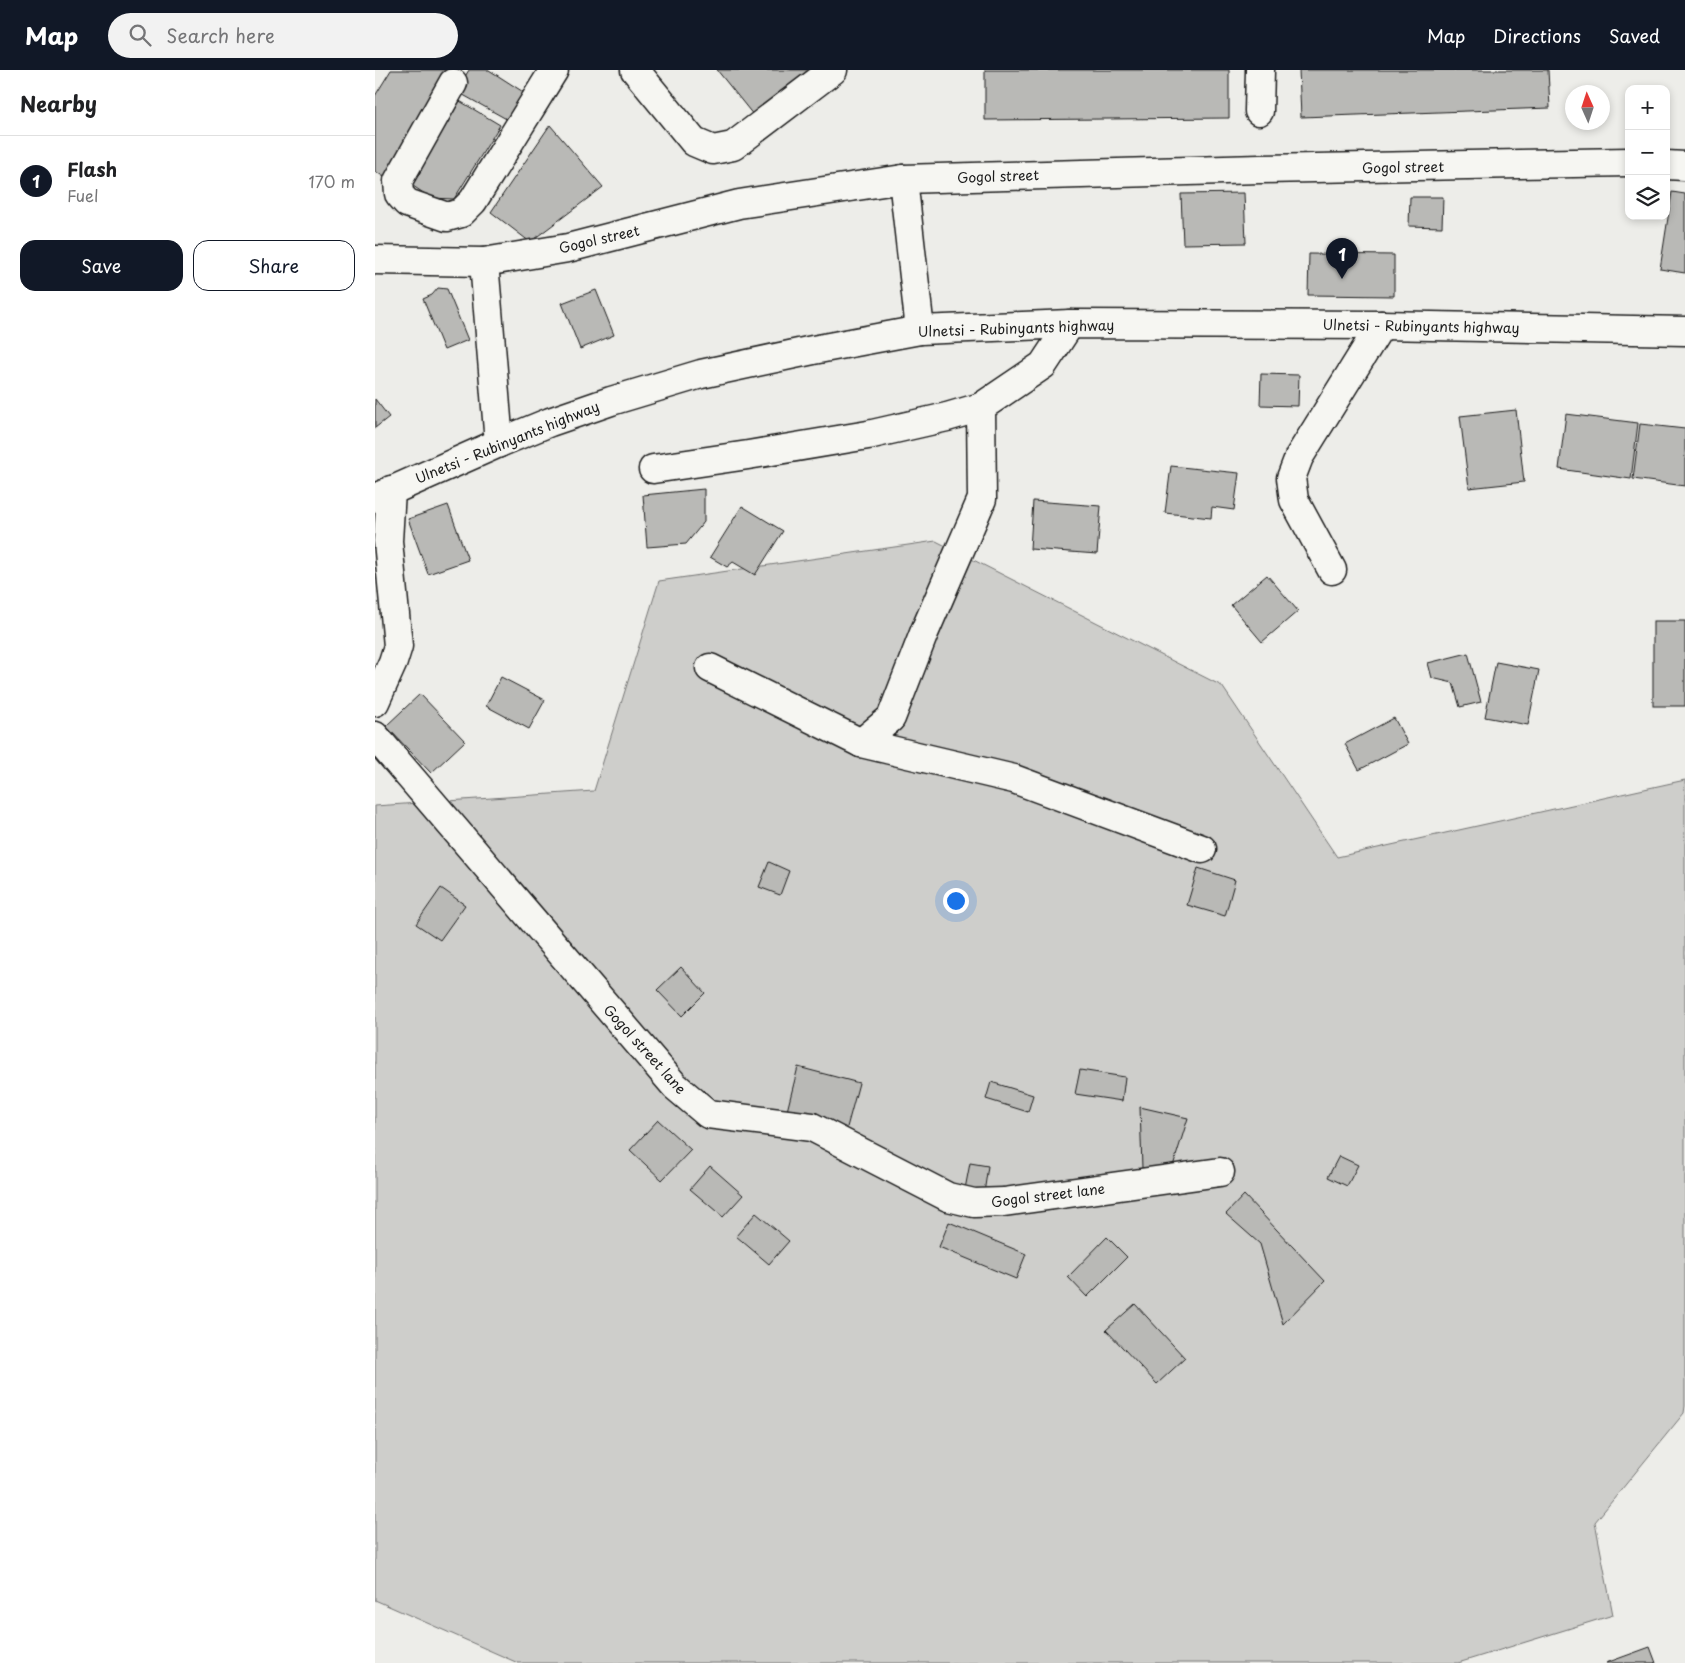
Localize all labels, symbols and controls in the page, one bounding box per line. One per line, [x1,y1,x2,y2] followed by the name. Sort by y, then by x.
[108,13,458,58] search box
[25,17,78,53] text: Map
[126,21,154,49] icon: search
[166,21,275,49] text: Search here
[1427,22,1465,49] text: Map
[1493,22,1581,49] text: Directions
[1609,22,1660,49] text: Saved
[1565,85,1610,130] north arrow
[1625,85,1670,220] map controls
[1625,85,1670,130] button: +
[20,87,97,119] text: Nearby
[1625,130,1670,175] button: −
[67,155,117,183] text: Flash
[1362,156,1444,178] street label: Gogol street
[957,164,1040,188] street label: Gogol street
[32,169,40,193] text: 1
[309,169,355,193] text: 170 m
[1625,175,1670,220] button: layers
[67,183,98,207] text: Fuel
[557,219,642,258] street label: Gogol street
[1326,238,1358,279] pin: 1
[20,240,183,291] button: Save
[193,240,355,291] button: Share
[917,314,1115,342] street label: Ulnetsi - Rubinyants highway
[1322,314,1520,338] street label: Ulnetsi - Rubinyants highway
[412,395,602,489] street label: Ulnetsi - Rubinyants highway
[943,888,969,914] your location
[599,999,691,1099] street label: Gogol street lane
[990,1178,1106,1212] street label: Gogol street lane

